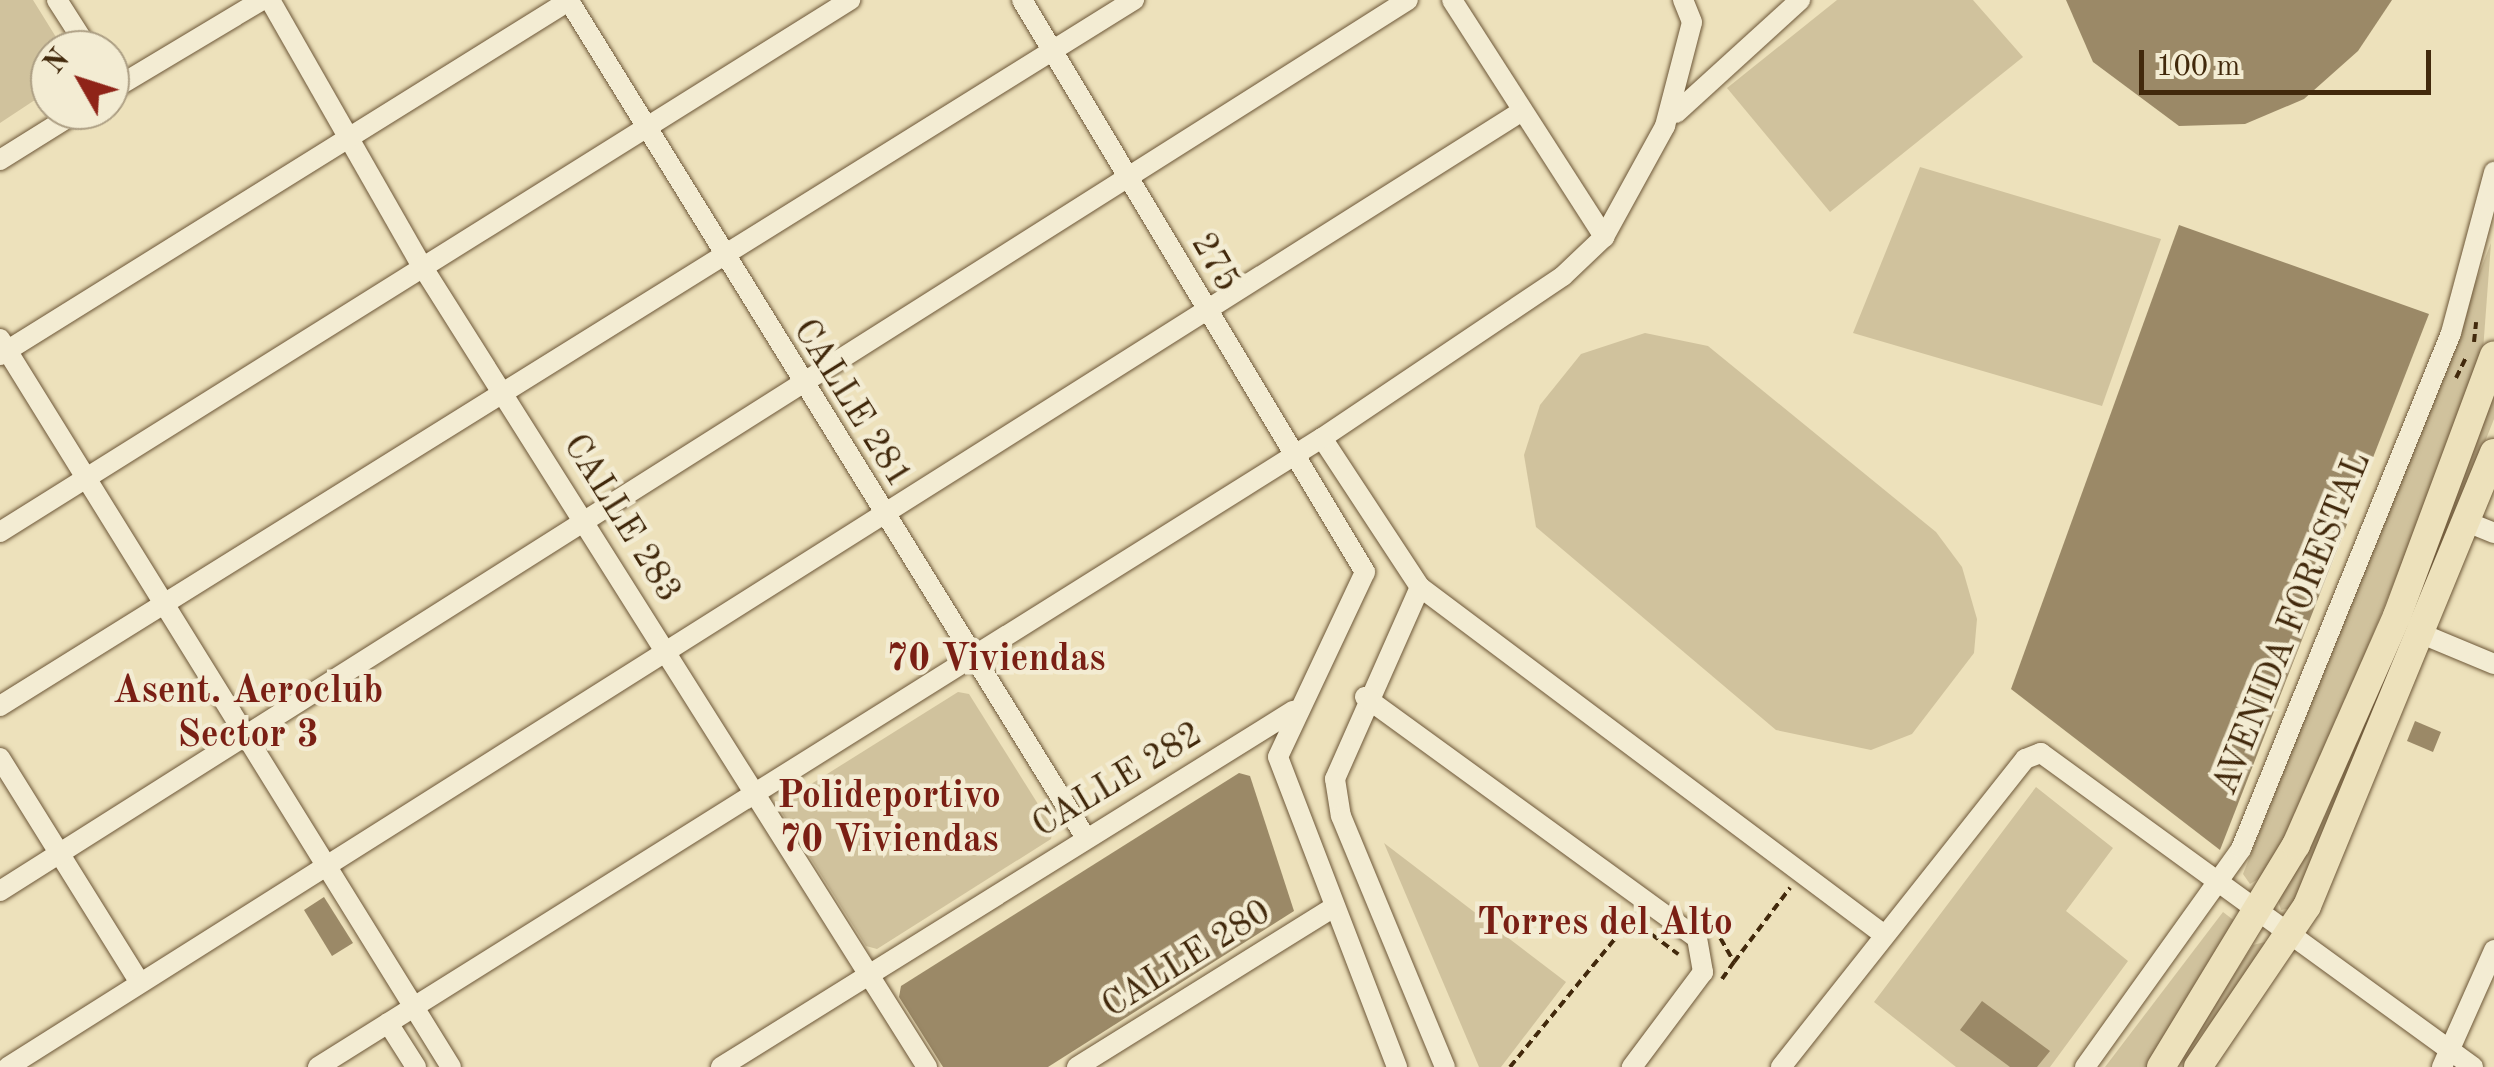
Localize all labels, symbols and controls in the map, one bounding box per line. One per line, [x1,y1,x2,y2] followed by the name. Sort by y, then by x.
[30,30,130,130] north arrow
[2144,30,2436,92] scale bar
[41,45,76,80] text: N
[2156,52,2240,82] text: 100 m
[1181,226,1247,300] street label: 275
[783,312,919,496] street label: CALLE 281
[553,427,689,611] street label: CALLE 283
[2205,446,2381,802] street label: AVENIDA FORESTAL
[886,638,1106,684] district label: 70 Viviendas
[113,670,383,759] district label: Asent. Aeroclub Sector 3
[1026,714,1210,848] street label: CALLE 282
[777,775,1001,864] district label: Polideportivo 70 Viviendas
[1095,892,1279,1028] street label: CALLE 280
[1477,902,1733,948] district label: Torres del Alto

